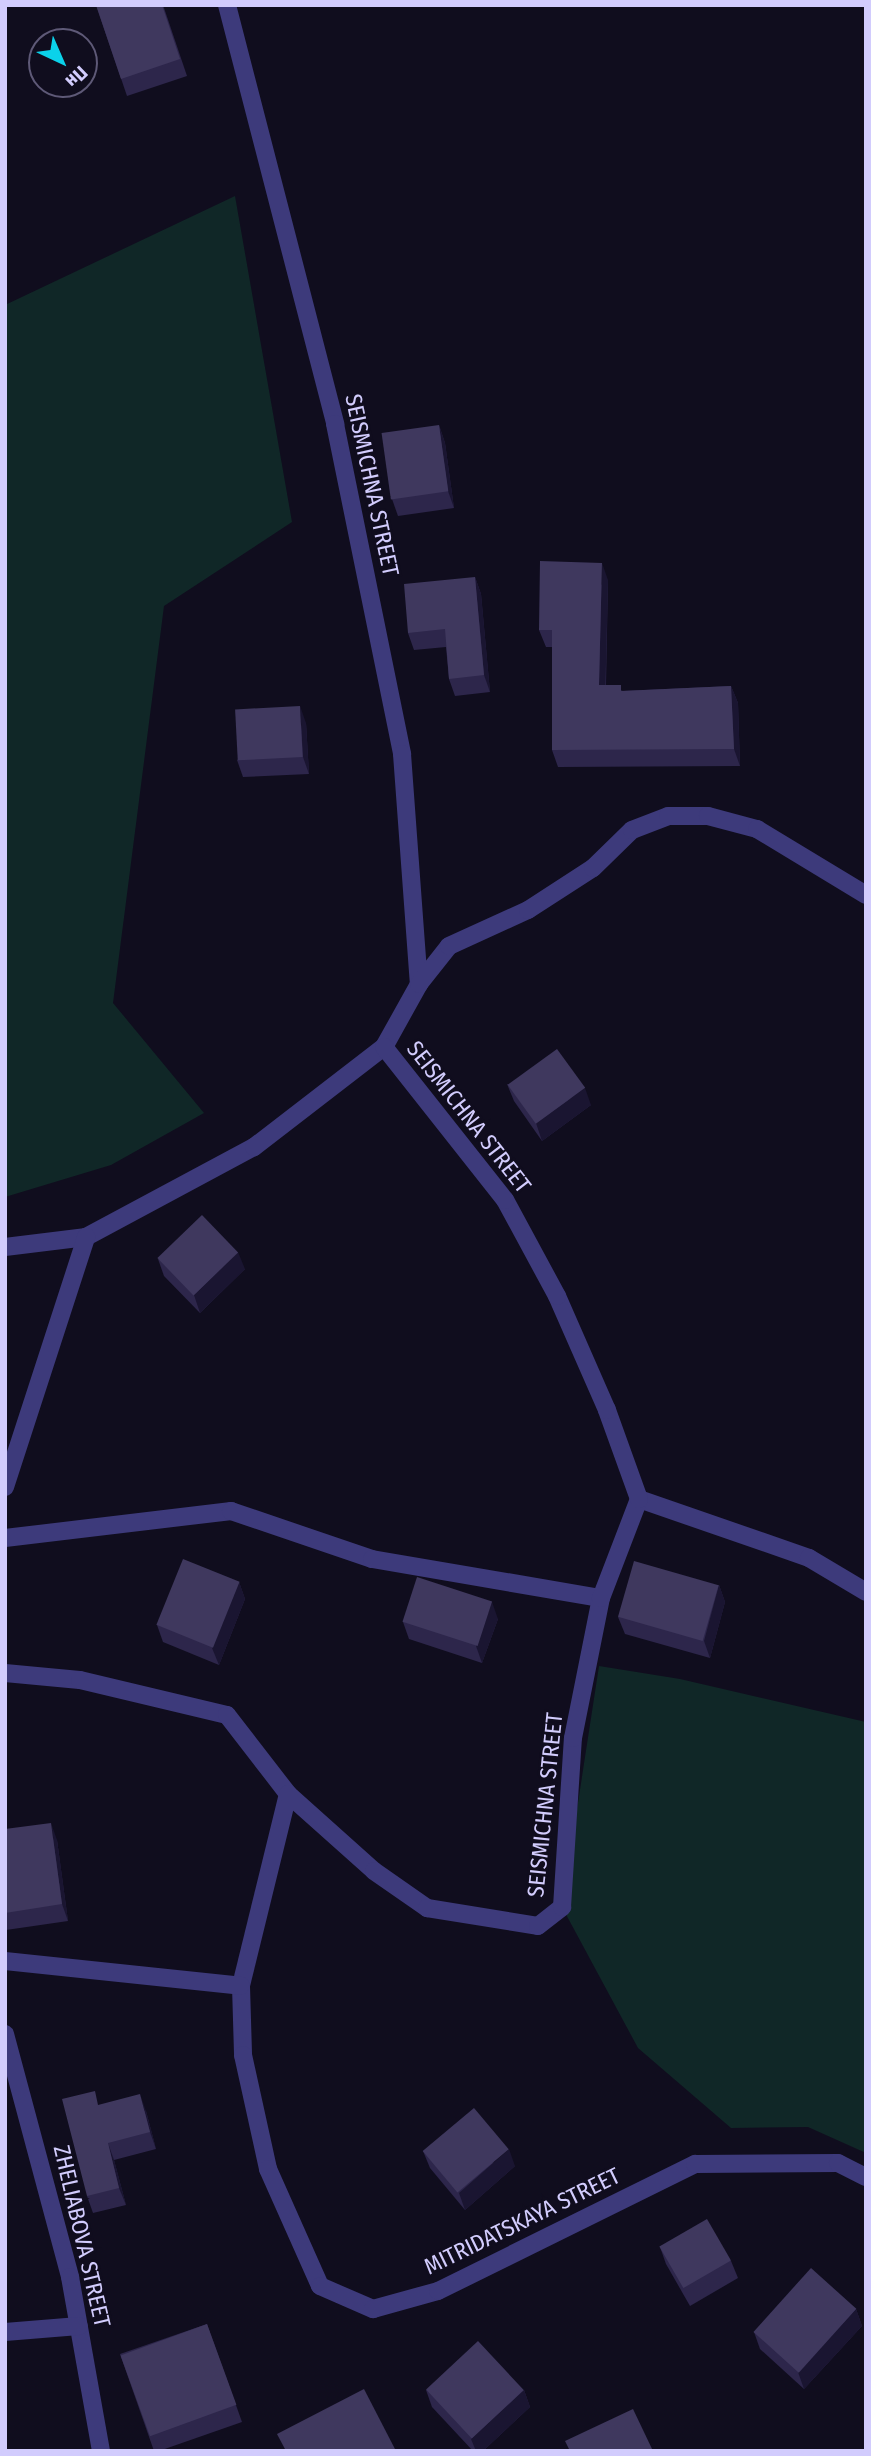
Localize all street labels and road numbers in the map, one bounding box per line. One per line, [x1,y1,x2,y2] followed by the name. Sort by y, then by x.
[339,392,405,578] street label: SEISMICHNA STREET
[401,1036,537,1198] street label: SEISMICHNA STREET
[522,1711,568,1899] street label: SEISMICHNA STREET
[48,2142,116,2330] street label: ZHELIABOVA STREET
[420,2162,624,2280] street label: MITRIDATSKAYA STREET

